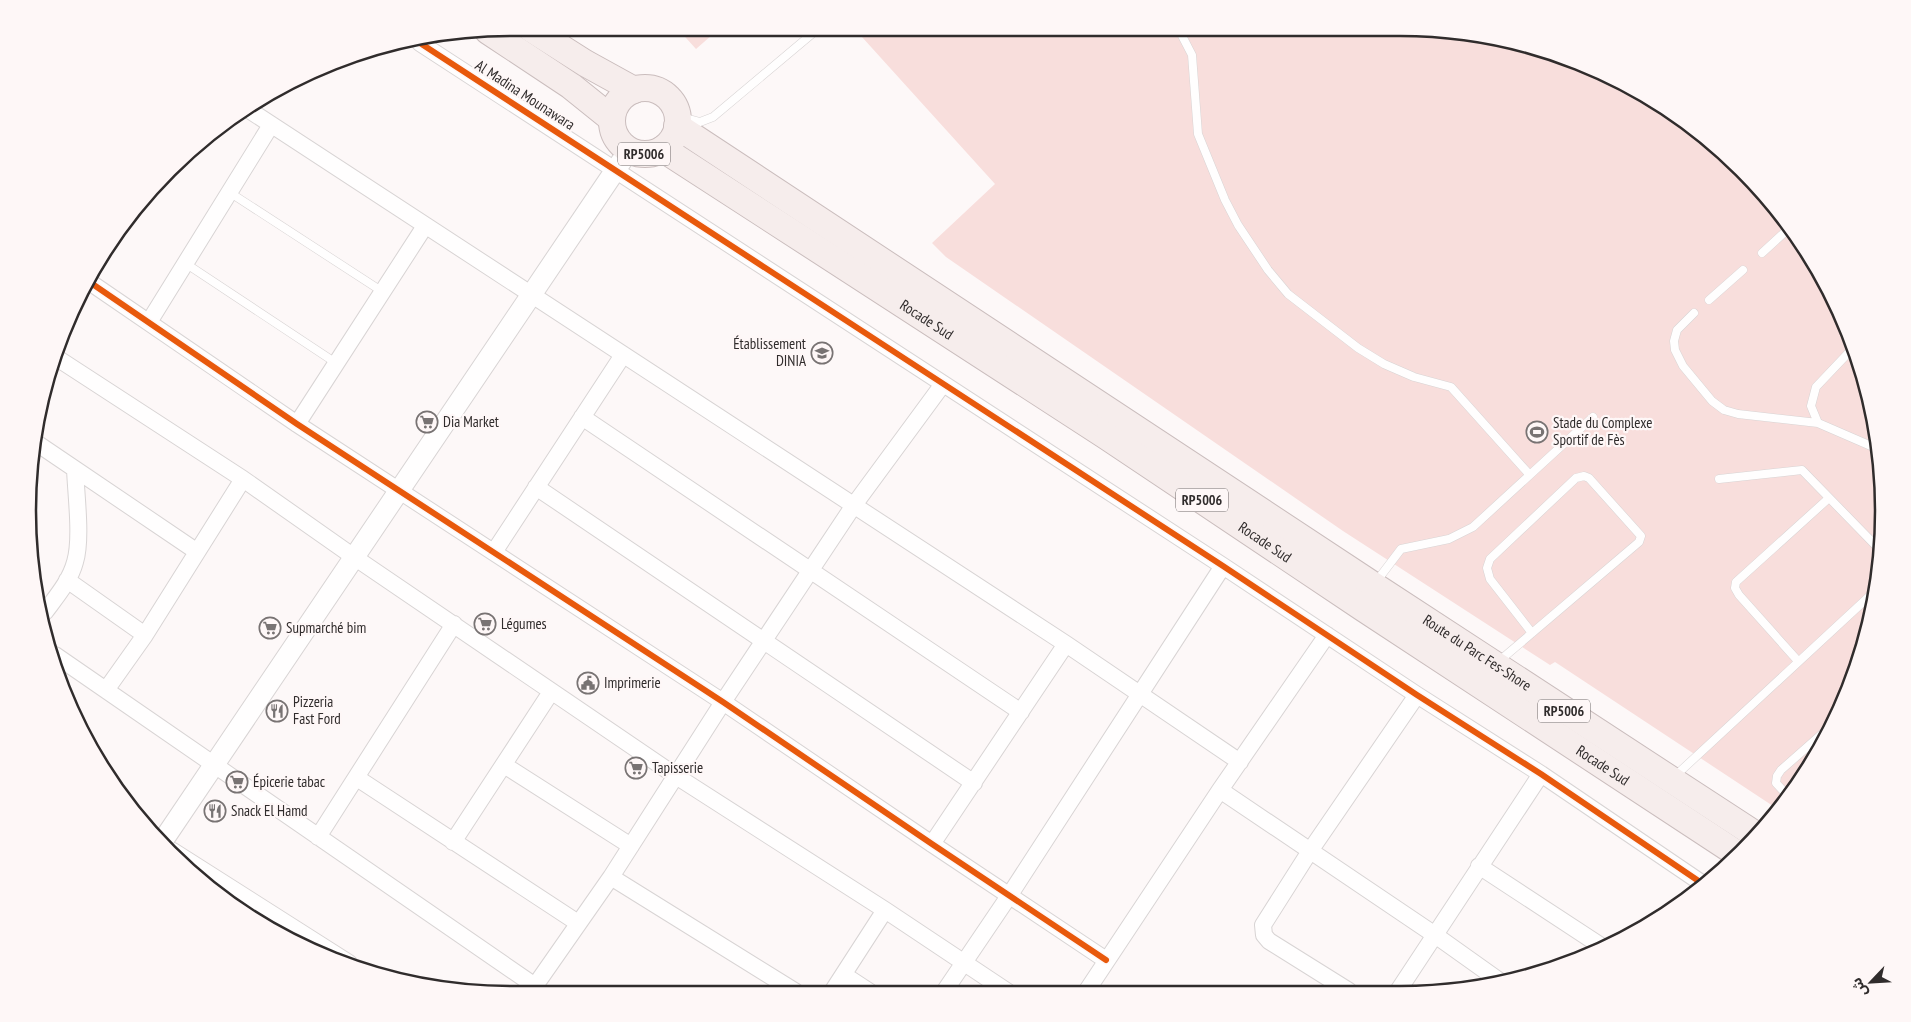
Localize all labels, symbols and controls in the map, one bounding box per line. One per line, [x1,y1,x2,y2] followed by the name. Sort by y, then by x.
[472,55,579,134] street label: Al Madina Mounawara
[618,142,670,166] road number: RP5006
[897,295,957,344] street label: Rocade Sud
[733,334,807,370] place label: Établissement DINIA
[810,341,834,365] school or university icon: Établissement DINIA
[415,410,439,434] supermarket icon: Dia Market
[443,412,499,431] place label: Dia Market
[1553,413,1652,449] place label: Stade du Complexe Sportif de Fès
[1525,420,1549,444] sports icon: Stade du Complexe Sportif de Fès
[1176,488,1228,512] road number: RP5006
[1235,517,1295,566] street label: Rocade Sud
[1420,610,1535,695] street label: Route du Parc Fes-Shore
[473,612,497,636] supermarket icon: Légumes
[501,614,547,633] place label: Légumes
[258,616,282,640] supermarket icon: Supmarché bim
[286,618,366,637] place label: Supmarché bim
[576,671,600,695] public building icon: Imprimerie
[604,673,661,692] place label: Imprimerie
[293,692,341,728] place label: Pizzeria Fast Ford
[265,699,289,723] restaurant icon: Pizzeria Fast Ford
[1538,699,1590,722] road number: RP5006
[1573,741,1633,789] street label: Rocade Sud
[624,756,648,780] supermarket icon: Tapisserie
[652,758,703,777] place label: Tapisserie
[225,770,249,794] supermarket icon: Épicerie tabac
[253,772,326,791] place label: Épicerie tabac
[203,799,227,823] restaurant icon: Snack El Hamd
[231,801,307,820] place label: Snack El Hamd
[1846,957,1896,1007] north arrow
[1847,975,1871,1000] text: ش

